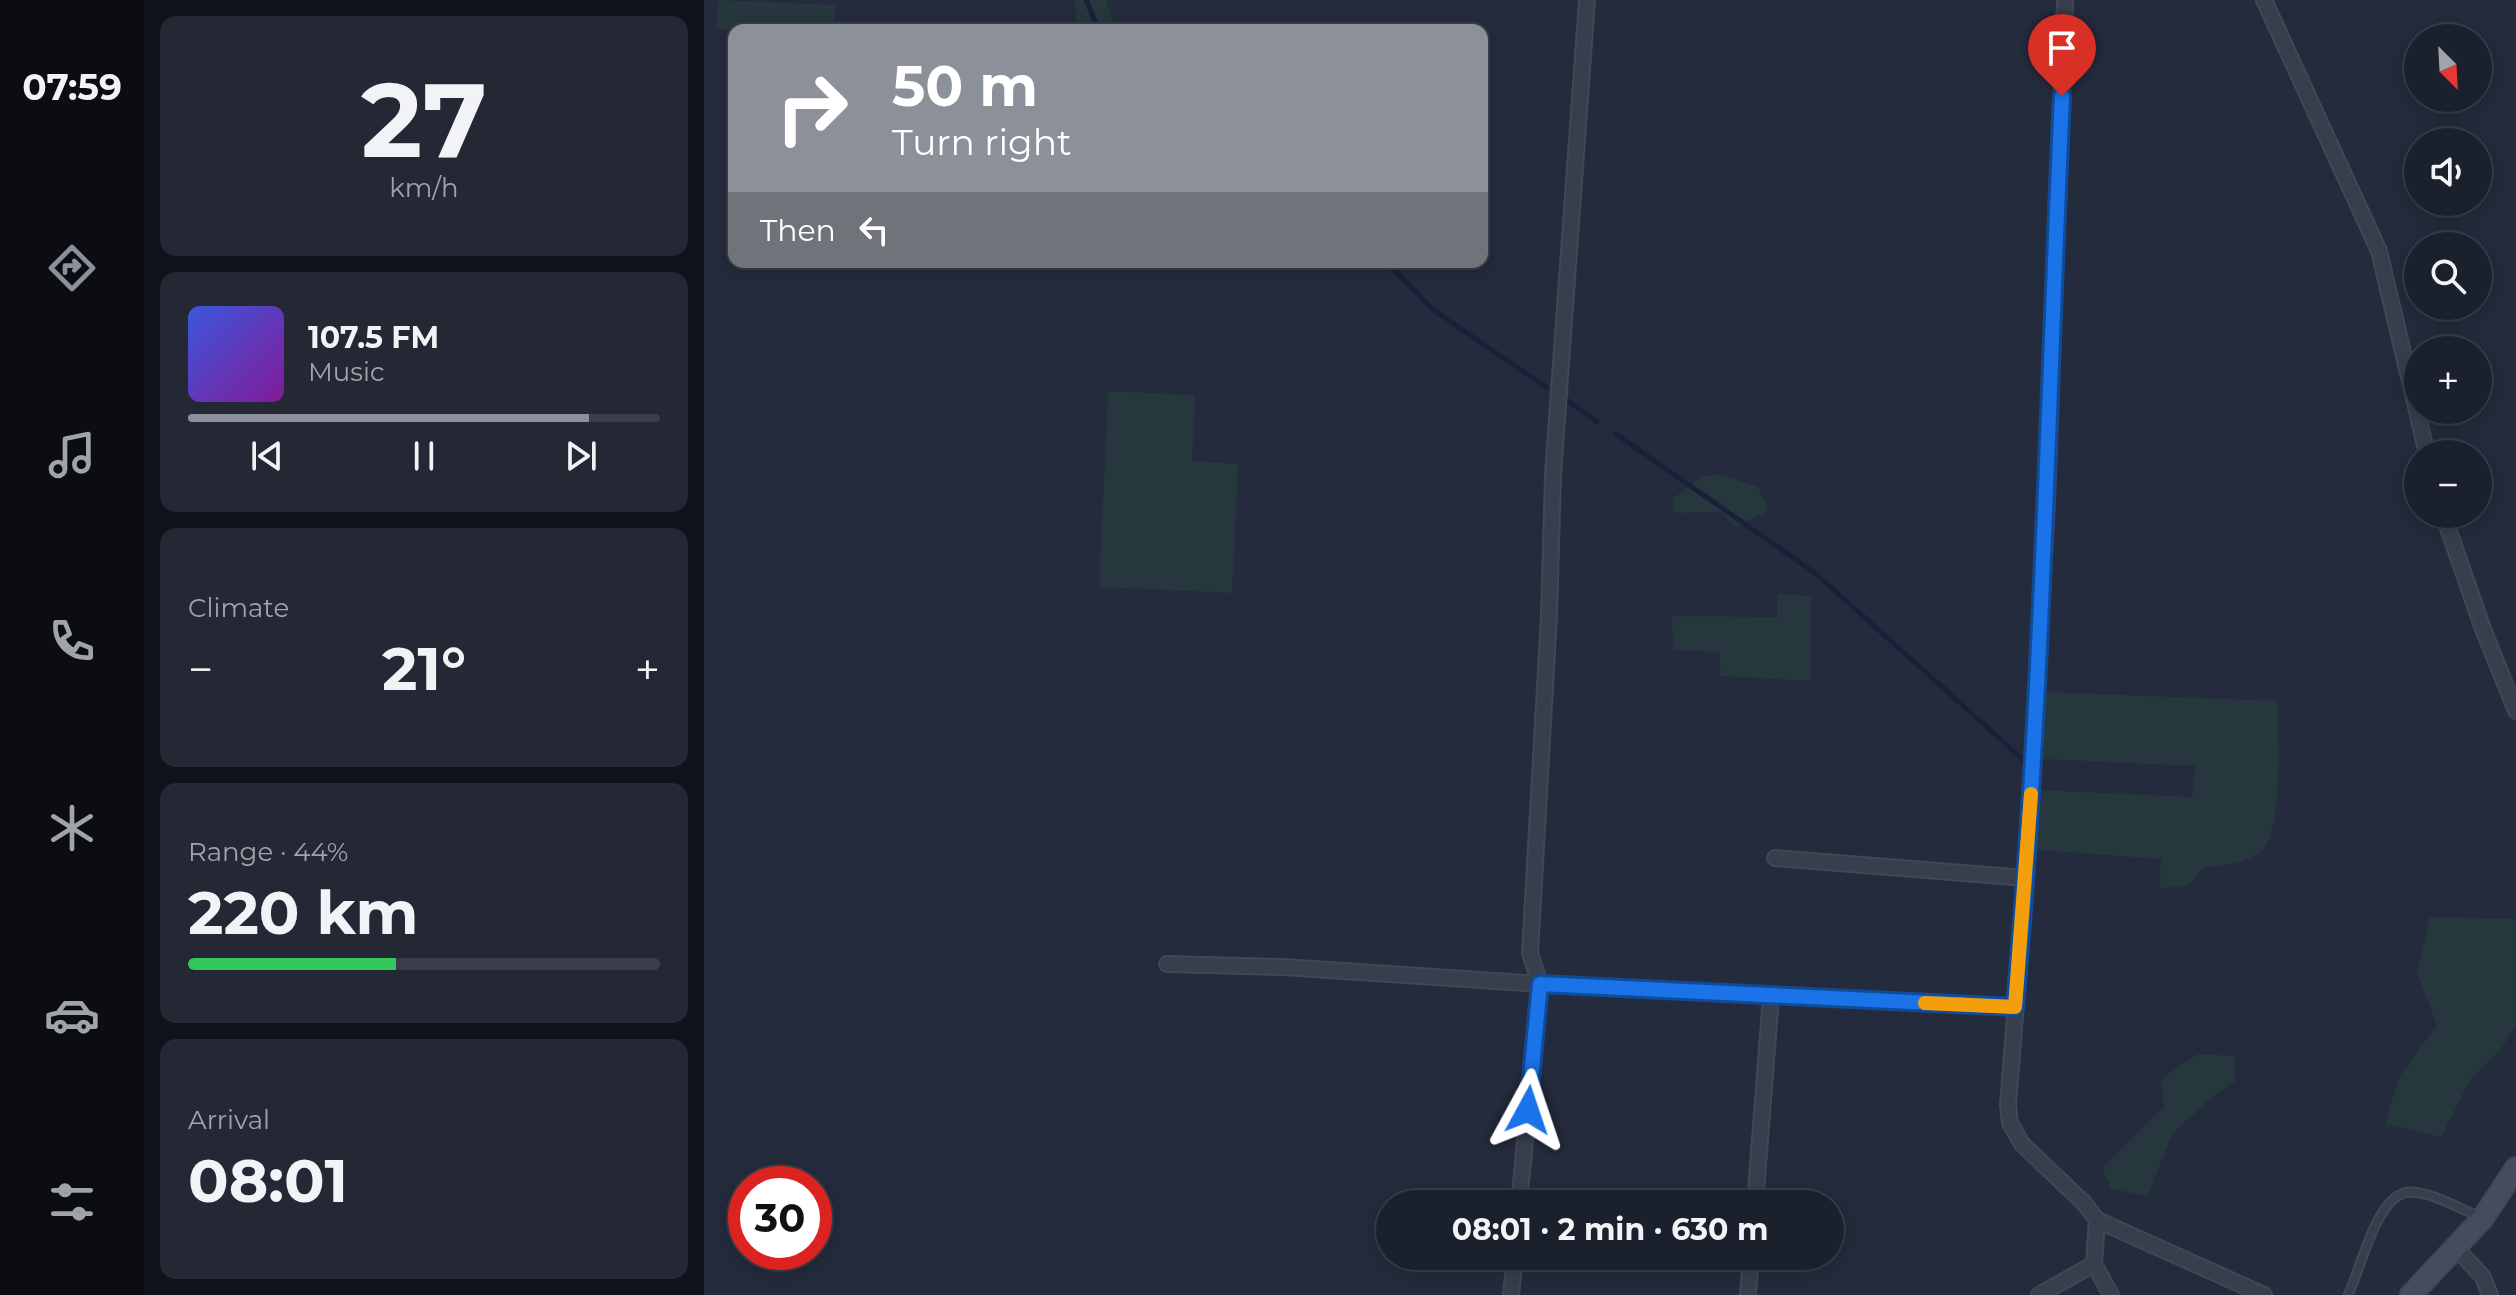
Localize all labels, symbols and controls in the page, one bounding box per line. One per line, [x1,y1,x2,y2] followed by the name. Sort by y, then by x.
[2028,14.0,2096,96] pin
[2404,24,2492,112] north arrow
[2404,24,2492,528] map controls
[2040,26,2084,70] icon: arrive
[892,52,1038,120] text: 50 m
[361,56,487,183] text: 27
[760,56,864,160] icon: right
[22,65,122,109] text: 07:59
[892,120,1072,164] text: Turn right
[2404,128,2492,216] button: sound
[389,172,459,204] text: km/h
[852,208,896,252] icon: left
[760,212,836,249] text: Then
[2404,232,2492,320] button: search
[44,240,100,296] icon: directions
[308,319,439,356] text: 107.5 FM
[2404,336,2492,424] button: +
[308,356,385,388] text: Music
[44,427,100,483] icon: music
[245,434,289,478] icon: previous
[402,434,446,478] icon: pause
[559,434,603,478] icon: next
[2404,440,2492,528] button: −
[188,592,289,624] text: Climate
[44,613,100,669] icon: phone
[382,632,466,705] text: 21°
[188,642,213,696] text: −
[635,642,660,696] text: +
[44,800,100,856] icon: climate
[188,836,348,868] text: Range · 44%
[188,876,419,949] text: 220 km
[44,987,100,1043] icon: car
[1486,1068,1570,1152] position arrow
[188,1104,270,1136] text: Arrival
[188,1144,348,1217] text: 08:01
[728,1166,832,1270] speed limit sign: 30
[44,1174,100,1230] icon: filters
[1452,1211,1768,1248] text: 08:01 · 2 min · 630 m

